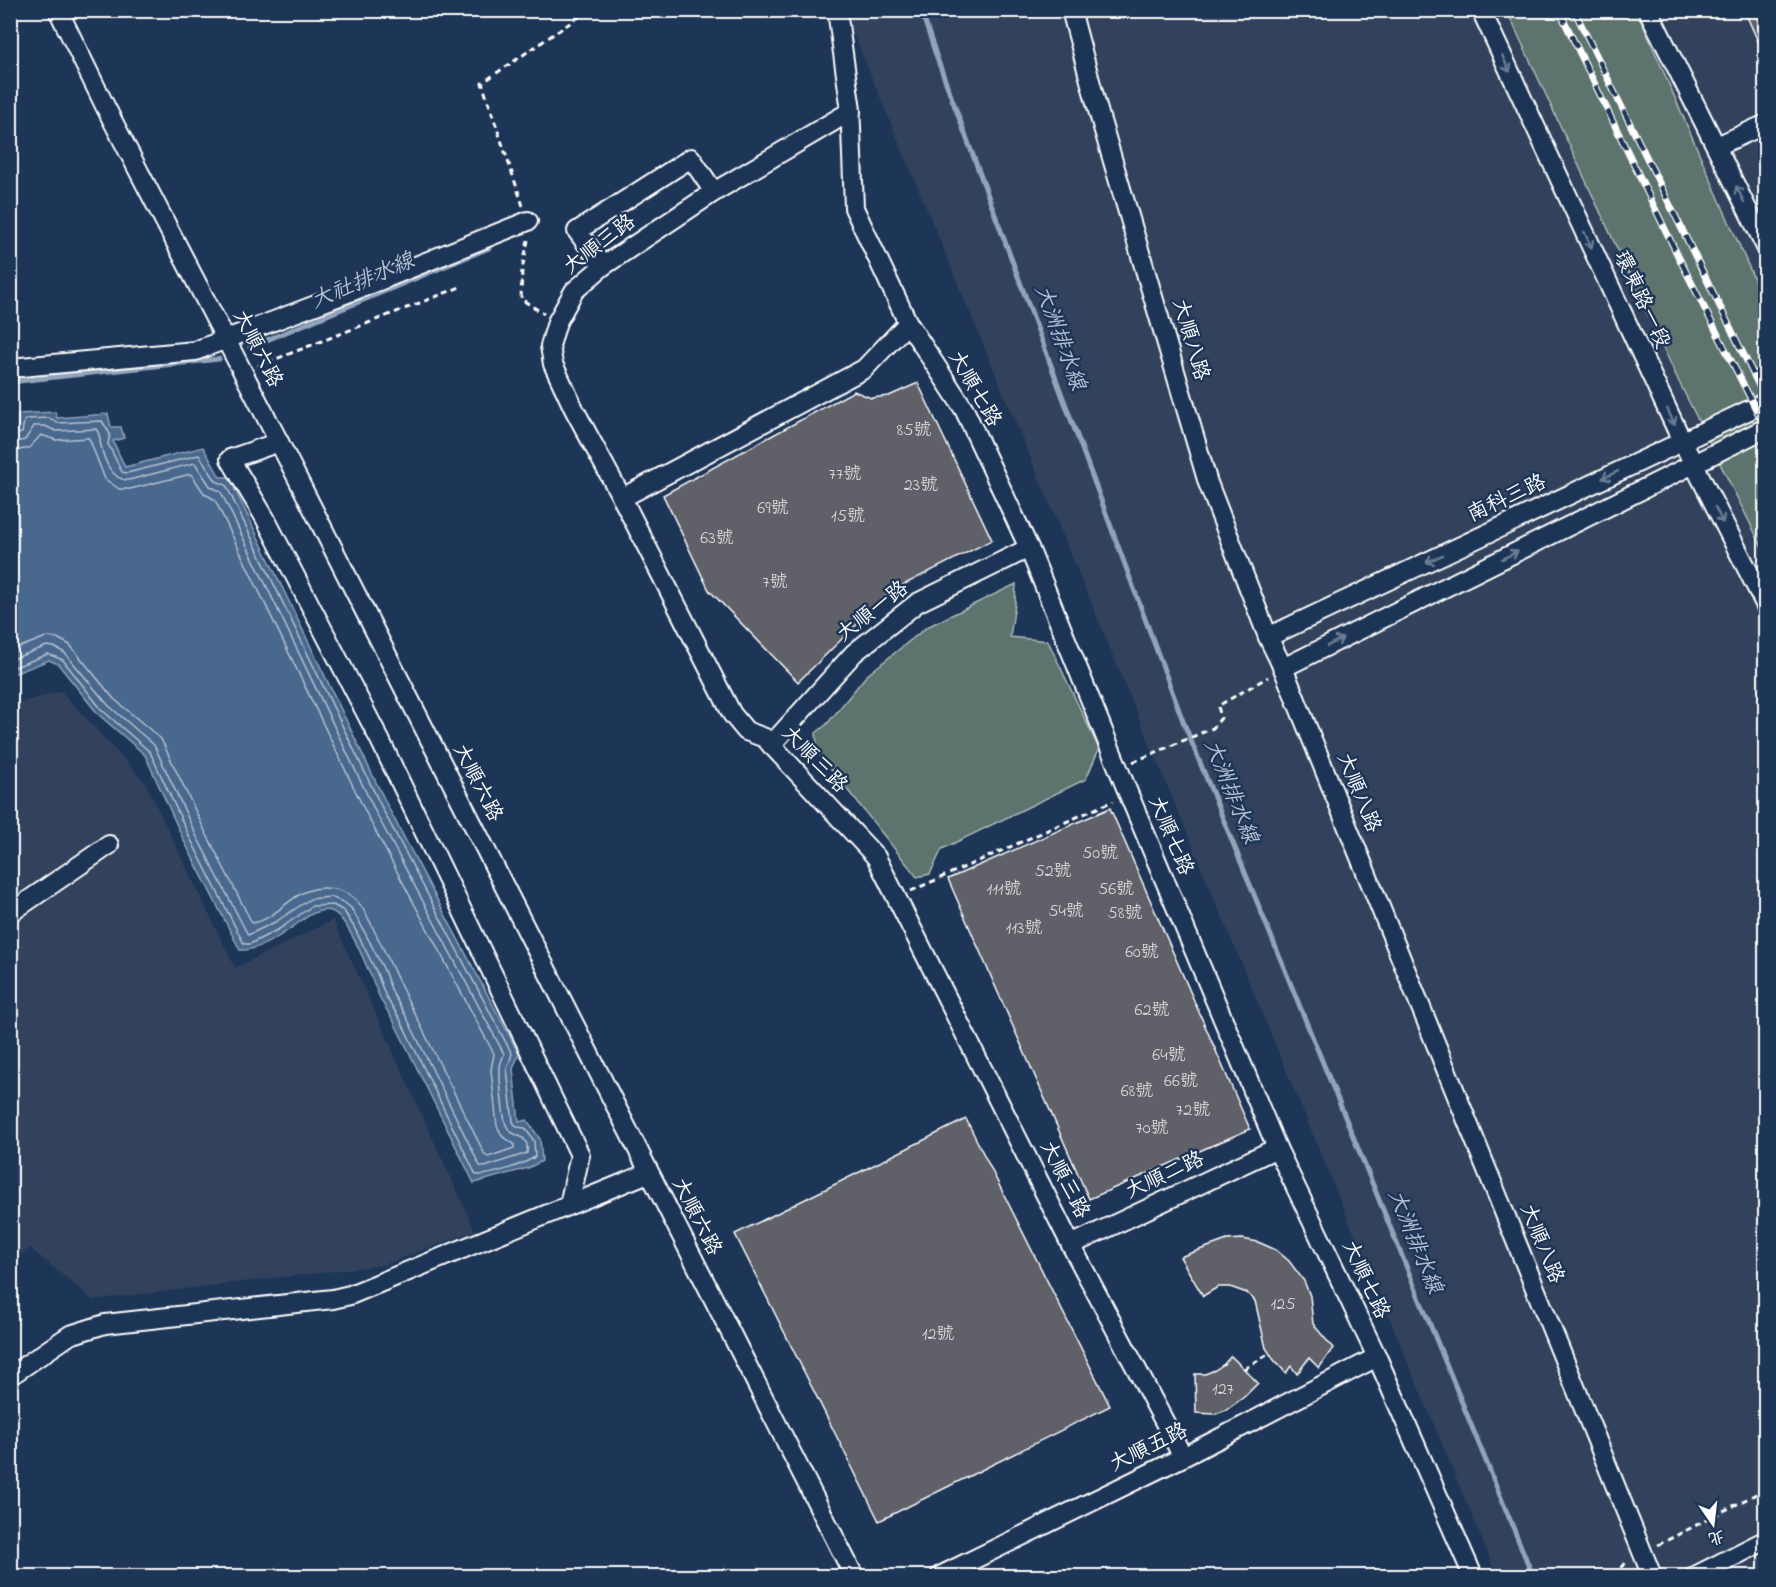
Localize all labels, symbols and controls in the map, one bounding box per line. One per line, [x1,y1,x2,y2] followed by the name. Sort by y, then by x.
[1501,54,1513,72] one-way arrow
[1734,186,1746,204] one-way arrow
[557,208,643,282] street label: 大順三路
[1583,231,1595,249] one-way arrow
[306,245,421,318] water label: 大社排水線
[1605,246,1677,354] street label: 環東路一段
[1025,281,1093,396] water label: 大洲排水線
[1164,295,1216,385] street label: 大順八路
[225,305,289,393] street label: 大順六路
[940,345,1008,433] street label: 大順七路
[1665,408,1677,426] one-way arrow
[896,418,932,444] house number: 85號
[829,462,861,488] house number: 77號
[1463,468,1551,530] street label: 南科三路
[1601,470,1619,482] one-way arrow
[904,473,938,499] house number: 23號
[757,496,789,522] house number: 69號
[831,504,865,530] house number: 15號
[1714,506,1725,524] one-way arrow
[700,526,734,552] house number: 63號
[1500,549,1518,560] one-way arrow
[1425,553,1443,565] one-way arrow
[762,570,788,596] house number: 7號
[831,574,915,650] street label: 大順一路
[1326,636,1344,647] one-way arrow
[774,719,854,801] street label: 大順三路
[1195,735,1266,850] water label: 大洲排水線
[445,739,509,827] street label: 大順六路
[1328,748,1388,838] street label: 大順八路
[1140,791,1200,881] street label: 大順七路
[1082,841,1118,867] house number: 50號
[1034,859,1072,885] house number: 52號
[986,877,1022,903] house number: 111號
[1098,877,1134,903] house number: 56號
[1048,899,1084,925] house number: 54號
[1107,901,1143,927] house number: 58號
[1006,916,1042,942] house number: 113號
[1125,940,1159,966] house number: 60號
[1135,998,1169,1024] house number: 62號
[1152,1043,1186,1069] house number: 64號
[1164,1069,1198,1095] house number: 66號
[1121,1079,1153,1105] house number: 68號
[1176,1098,1210,1124] house number: 72號
[1135,1116,1169,1142] house number: 70號
[1032,1136,1096,1224] street label: 大順三路
[1121,1145,1209,1207] street label: 大順二路
[664,1173,728,1261] street label: 大順六路
[1379,1185,1450,1300] water label: 大洲排水線
[1511,1199,1571,1289] street label: 大順八路
[1334,1236,1396,1324] street label: 大順七路
[1271,1292,1295,1318] house number: 125
[922,1322,954,1348] house number: 12號
[1212,1377,1235,1403] house number: 127
[1105,1416,1193,1480] street label: 大順五路
[1683,1494,1743,1554] north arrow
[1705,1523,1727,1550] text: 北

